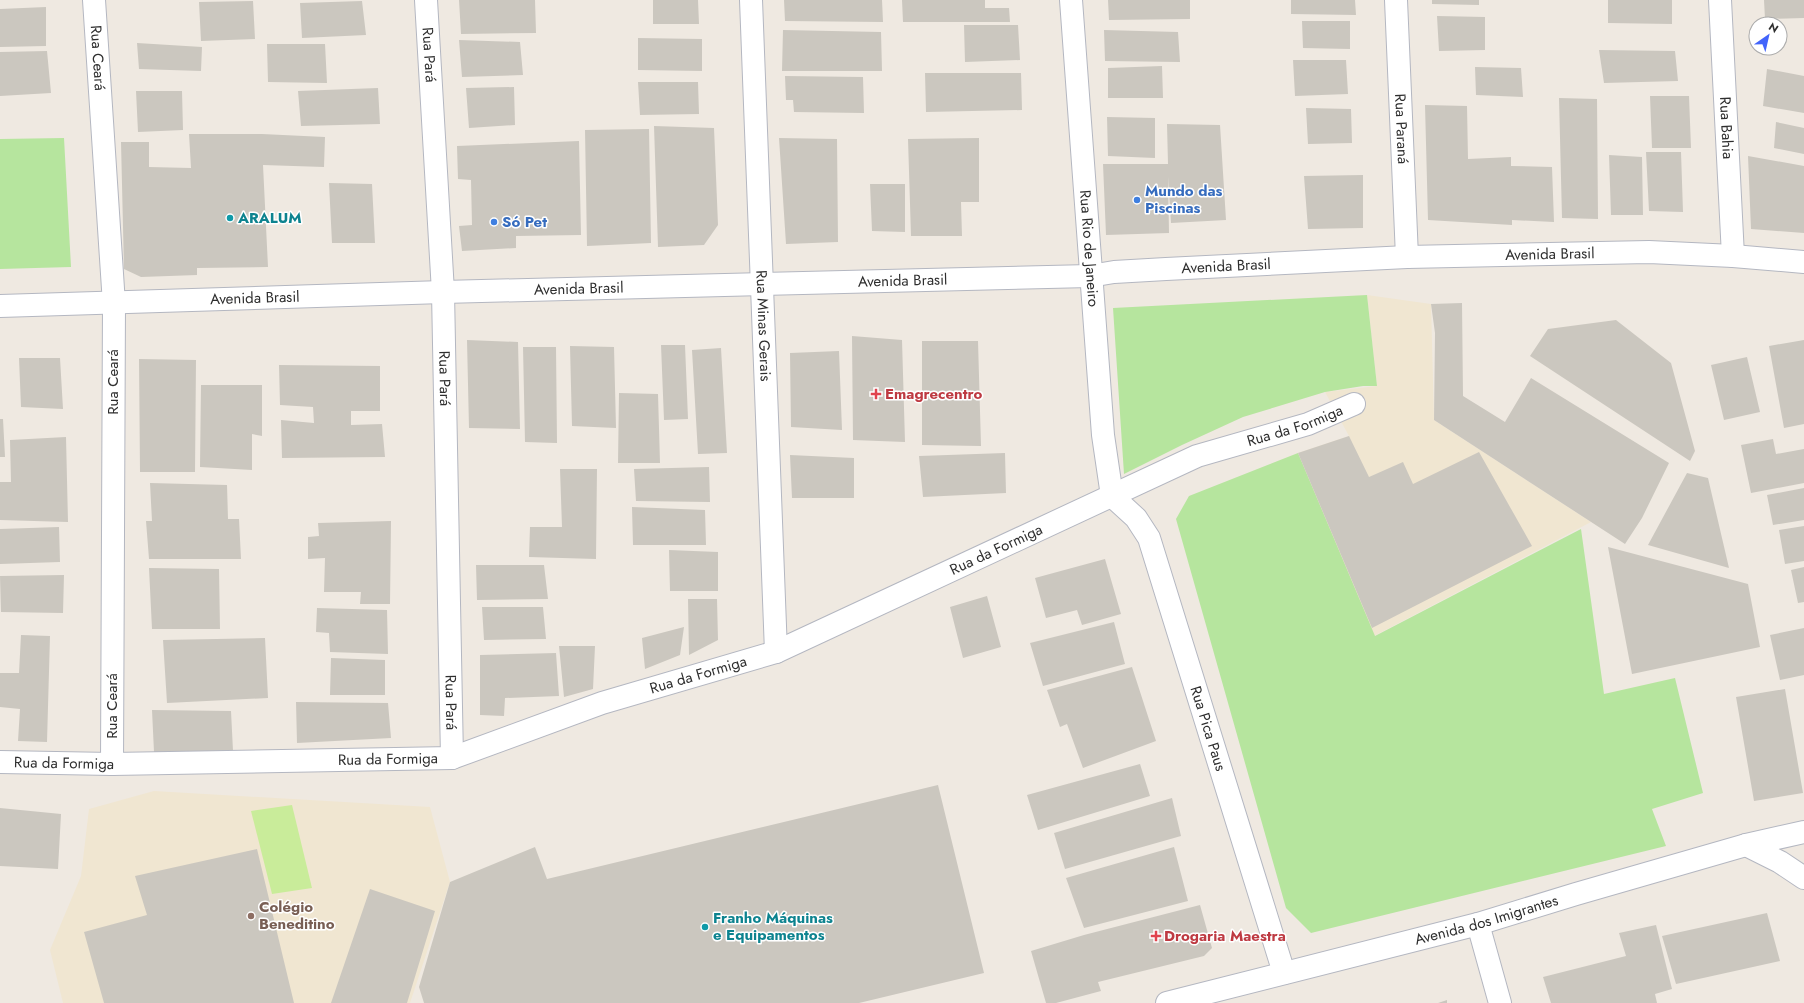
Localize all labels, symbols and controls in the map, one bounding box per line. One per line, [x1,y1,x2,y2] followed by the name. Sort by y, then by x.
[1748,16,1788,56] north arrow
[1765,19,1782,37] text: N
[85,24,111,91] street label: Rua Ceará
[417,27,442,83] street label: Rua Pará
[1389,93,1414,165] street label: Rua Paraná
[1714,96,1739,160] street label: Rua Bahia
[1145,180,1223,219] place label: Mundo das Piscinas
[1074,189,1105,308] street label: Rua Rio de Janeiro
[1132,195,1142,205] marker: Mundo das Piscinas
[237,207,302,229] place label: ARALUM
[502,211,547,233] place label: Só Pet
[225,213,235,223] marker: ARALUM
[489,217,499,227] marker: Só Pet
[1505,242,1595,266] street label: Avenida Brasil
[1181,253,1271,279] street label: Avenida Brasil
[858,269,948,293] street label: Avenida Brasil
[750,270,777,382] street label: Rua Minas Gerais
[534,277,624,301] street label: Avenida Brasil
[210,286,300,310] street label: Avenida Brasil
[102,349,124,415] street label: Rua Ceará
[433,351,456,406] street label: Rua Pará
[885,383,982,405] place label: Emagrecentro
[870,388,882,400] marker: Emagrecentro
[1244,399,1346,452] street label: Rua da Formiga
[946,518,1046,581] street label: Rua da Formiga
[647,650,749,699] street label: Rua da Formiga
[101,673,123,739] street label: Rua Ceará
[439,674,462,730] street label: Rua Pará
[1185,683,1232,774] street label: Rua Pica Paus
[338,747,438,771] street label: Rua da Formiga
[14,751,114,775] street label: Rua da Formiga
[1412,889,1561,951] street label: Avenida dos Imigrantes
[259,896,335,935] place label: Colégio Beneditino
[713,907,833,946] place label: Franho Máquinas e Equipamentos
[246,911,256,921] marker: Colégio Beneditino
[700,922,710,932] marker: Franho Máquinas e Equipamentos
[1164,925,1286,947] place label: Drogaria Maestra
[1151,931,1161,941] marker: Drogaria Maestra

